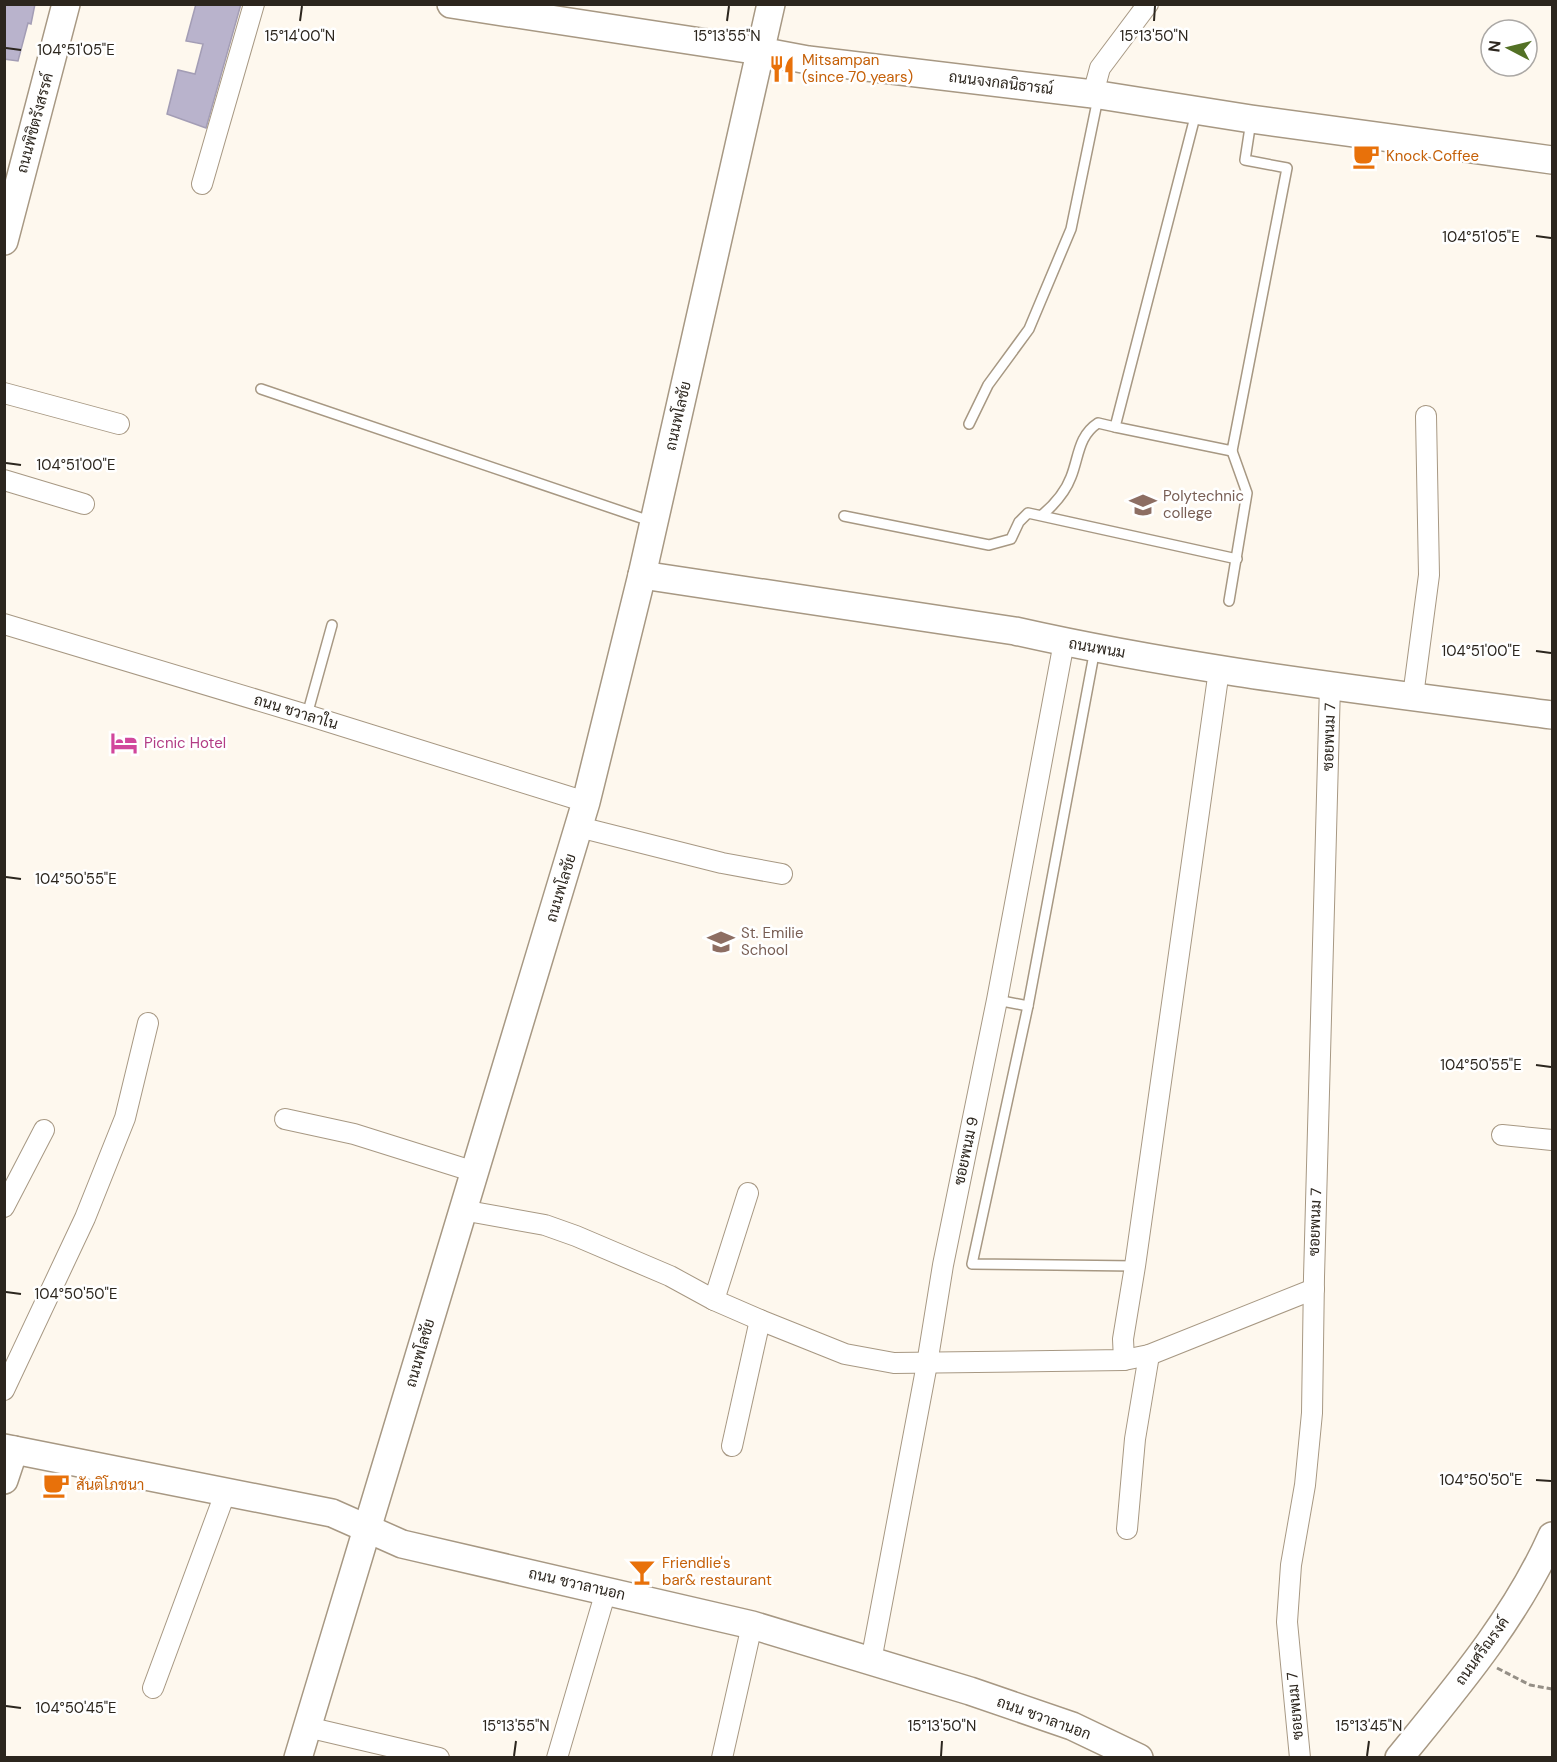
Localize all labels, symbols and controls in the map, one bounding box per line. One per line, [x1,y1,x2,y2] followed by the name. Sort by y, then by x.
[1479,18,1539,78] north arrow
[265,26,335,46] text: 15°14'00"N
[693,26,761,46] text: 15°13'55"N
[1120,26,1188,46] text: 15°13'50"N
[1483,39,1506,53] text: N
[37,40,115,60] text: 104°51'05"E
[802,50,913,87] place label: Mitsampan (since 70 years)
[767,54,797,84] restaurant icon: Mitsampan (since 70 years)
[948,67,1054,99] street label: ถนนจงกลนิธารณ์
[12,71,58,175] street label: ถนนพิชิตรังสรรค์
[1351,141,1381,171] cafe icon: Knock Coffee
[1386,146,1479,166] place label: Knock Coffee
[1442,227,1520,247] text: 104°51'05"E
[660,379,696,453] street label: ถนนพโลชัย
[37,455,115,475] text: 104°51'00"E
[1163,486,1244,523] place label: Polytechnic college
[1128,490,1158,520] school or university icon: Polytechnic college
[1067,633,1127,663] street label: ถนนพนม
[1442,641,1520,661] text: 104°51'00"E
[251,690,341,734] street label: ถนน ชวาลาใน
[1318,703,1340,771] street label: ซอยพนม 7
[109,728,139,758] hotel icon: Picnic Hotel
[144,733,226,753] place label: Picnic Hotel
[541,851,581,925] street label: ถนนพโลชัย
[35,869,117,889] text: 104°50'55"E
[741,923,803,960] place label: St. Emilie School
[706,927,736,957] school or university icon: St. Emilie School
[1440,1055,1522,1075] text: 104°50'55"E
[949,1115,983,1187] street label: ซอยพนม 9
[1304,1188,1326,1256] street label: ซอยพนม 7
[35,1284,117,1304] text: 104°50'50"E
[401,1316,439,1390] street label: ถนนพโลชัย
[41,1470,71,1500] cafe icon: สันติโภชนา
[1440,1470,1522,1490] text: 104°50'50"E
[76,1475,144,1495] place label: สันติโภชนา
[662,1553,772,1590] place label: Friendlie's bar& restaurant
[627,1557,657,1587] bar icon: Friendlie's bar& restaurant
[527,1563,627,1605] street label: ถนน ชวาลานอก
[1450,1613,1514,1689] street label: ถนนศรีณรงค์
[1282,1671,1308,1741] street label: ซอยพนม 7
[994,1692,1094,1744] street label: ถนน ชวาลานอก
[35,1698,117,1718] text: 104°50'45"E
[482,1716,550,1736] text: 15°13'55"N
[908,1716,976,1736] text: 15°13'50"N
[1336,1716,1402,1736] text: 15°13'45"N

